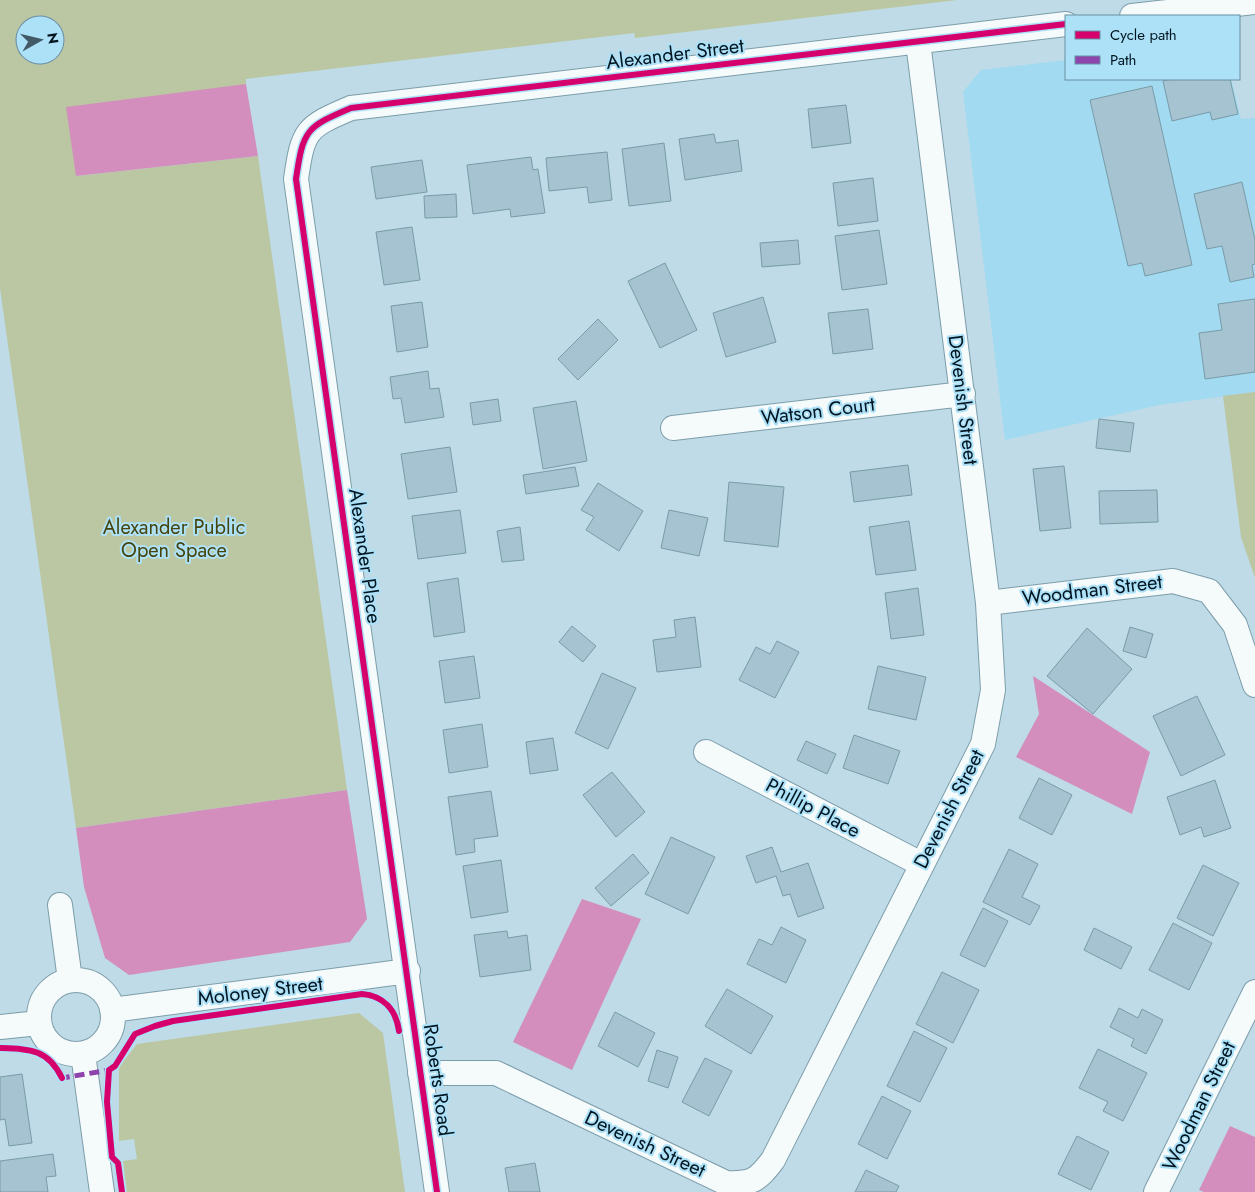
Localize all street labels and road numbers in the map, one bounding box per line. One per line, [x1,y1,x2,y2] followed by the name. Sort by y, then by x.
[604,31,746,77] street label: Alexander Street
[941,334,985,467] street label: Devenish Street
[759,390,877,432] street label: Watson Court
[341,487,389,625] street label: Alexander Place
[1020,567,1164,613] street label: Woodman Street
[906,744,992,874] street label: Devenish Street
[761,771,865,845] street label: Phillip Place
[196,969,324,1013] street label: Moloney Street
[416,1022,460,1138] street label: Roberts Road
[1155,1036,1243,1176] street label: Woodman Street
[580,1103,710,1185] street label: Devenish Street

